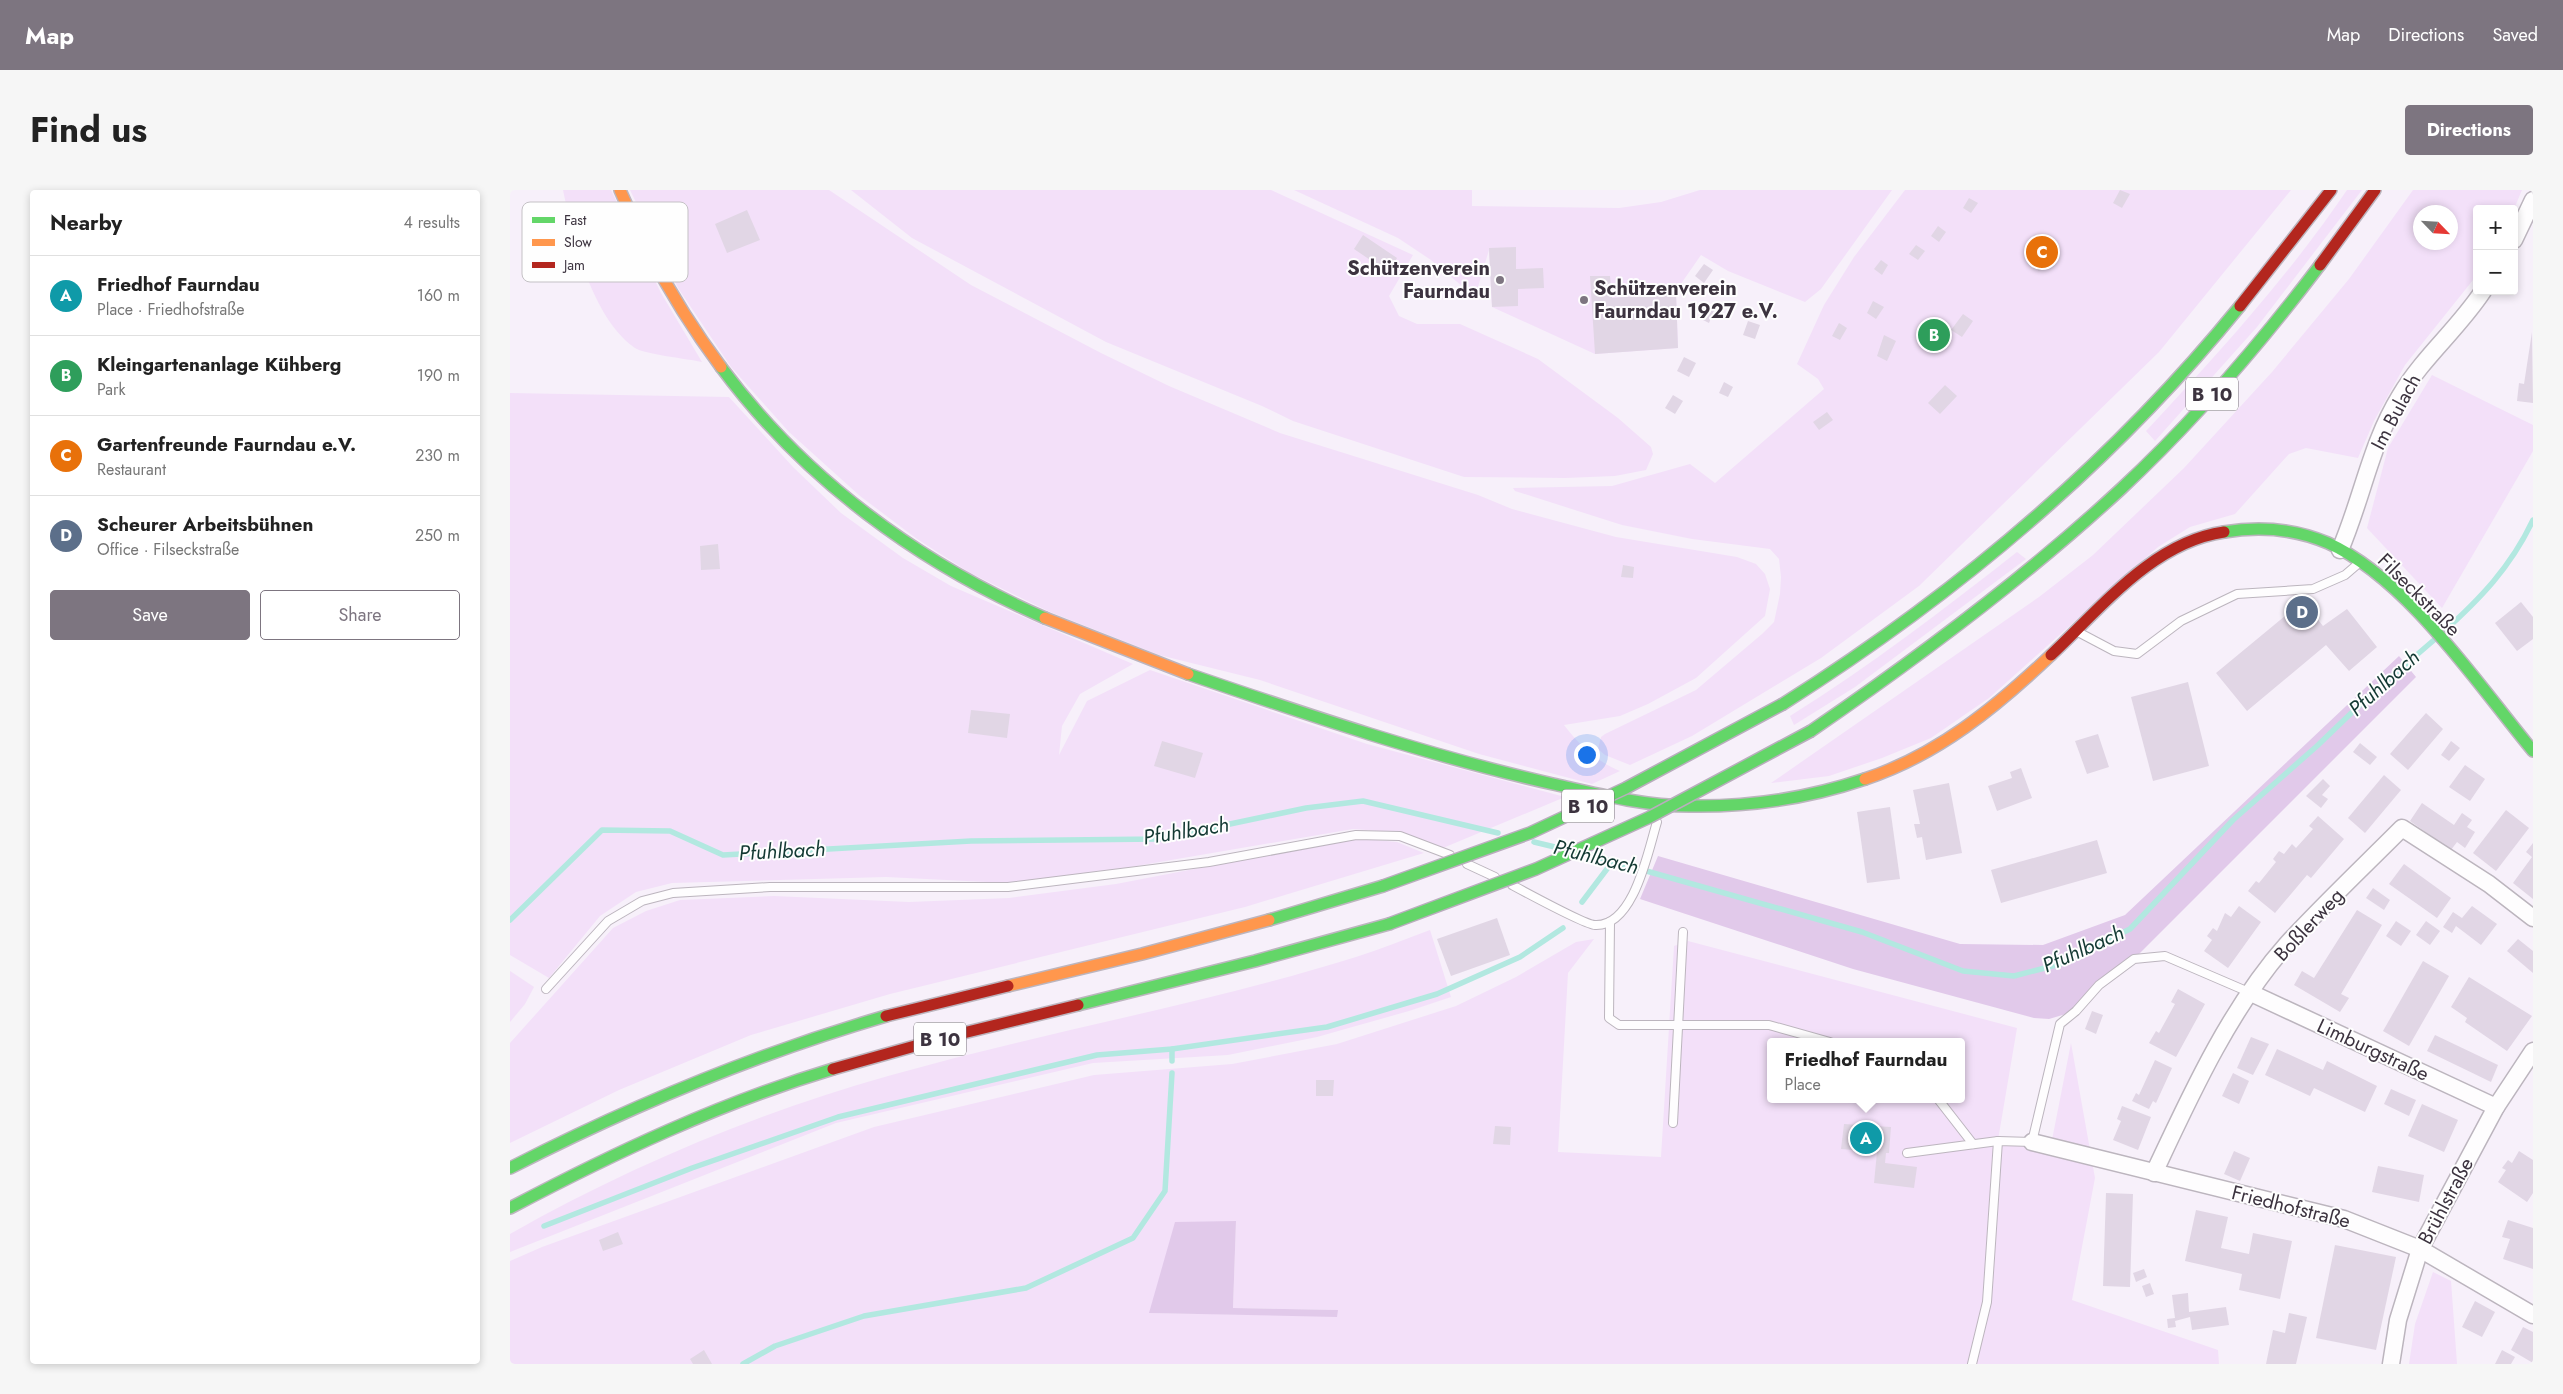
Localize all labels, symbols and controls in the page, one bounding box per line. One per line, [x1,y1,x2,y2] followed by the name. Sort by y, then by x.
[25,18,74,53] text: Map
[2327,22,2360,48] text: Map
[2388,22,2464,48] text: Directions
[2492,22,2538,48] text: Saved
[30,105,147,155] text: Find us
[2405,105,2533,155] button: Directions
[522,202,688,282] legend
[2413,205,2458,250] north arrow
[2473,205,2518,295] map controls
[2473,205,2518,250] button: +
[50,208,122,238] text: Nearby
[564,210,587,230] text: Fast
[404,211,460,234] text: 4 results
[564,232,592,252] text: Slow
[2026,233,2058,271] pin: C
[2473,250,2518,295] button: −
[1347,254,1490,306] place label: Schützenverein Faurndau
[562,255,585,275] text: Jam
[97,271,260,298] text: Friedhof Faurndau
[1494,274,1506,286] marker: Schützenverein Faurndau
[1594,274,1778,326] place label: Schützenverein Faurndau 1927 e.V.
[60,284,72,307] text: A
[417,284,460,307] text: 160 m
[1578,294,1590,306] marker: Schützenverein Faurndau 1927 e.V.
[97,298,245,321] text: Place · Friedhofstraße
[1918,316,1950,354] pin: B
[97,351,341,378] text: Kleingartenanlage Kühberg
[61,364,71,387] text: B
[417,364,460,387] text: 190 m
[2364,369,2428,455] street label: Im Bulach
[97,378,126,401] text: Park
[2186,378,2238,410] road number: B 10
[97,431,356,458] text: Gartenfreunde Faurndau e.V.
[60,444,72,467] text: C
[415,444,460,467] text: 230 m
[97,458,166,481] text: Restaurant
[97,511,313,538] text: Scheurer Arbeitsbühnen
[60,524,72,547] text: D
[415,524,460,547] text: 250 m
[97,538,239,561] text: Office · Filseckstraße
[2371,547,2467,643] street label: Filseckstraße
[50,590,250,640] button: Save
[260,590,460,640] button: Share
[2286,593,2318,631] pin: D
[2342,643,2426,723] water label: Pfuhlbach
[1574,742,1600,768] your location
[1562,790,1614,822] road number: B 10
[1141,809,1231,853] water label: Pfuhlbach
[1550,832,1642,882] water label: Pfuhlbach
[738,834,826,868] water label: Pfuhlbach
[2267,882,2351,968] street label: Boßlerweg
[2037,918,2129,980] water label: Pfuhlbach
[2312,1011,2434,1089] street label: Limburgstraße
[914,1022,966,1056] road number: B 10
[1767,1038,1965,1103] popup
[1785,1046,1947,1073] text: Friedhof Faurndau
[1785,1073,1821,1096] text: Place
[1850,1119,1882,1157] pin: A
[2411,1152,2481,1250] street label: Brühlstraße
[2229,1178,2353,1236] street label: Friedhofstraße

